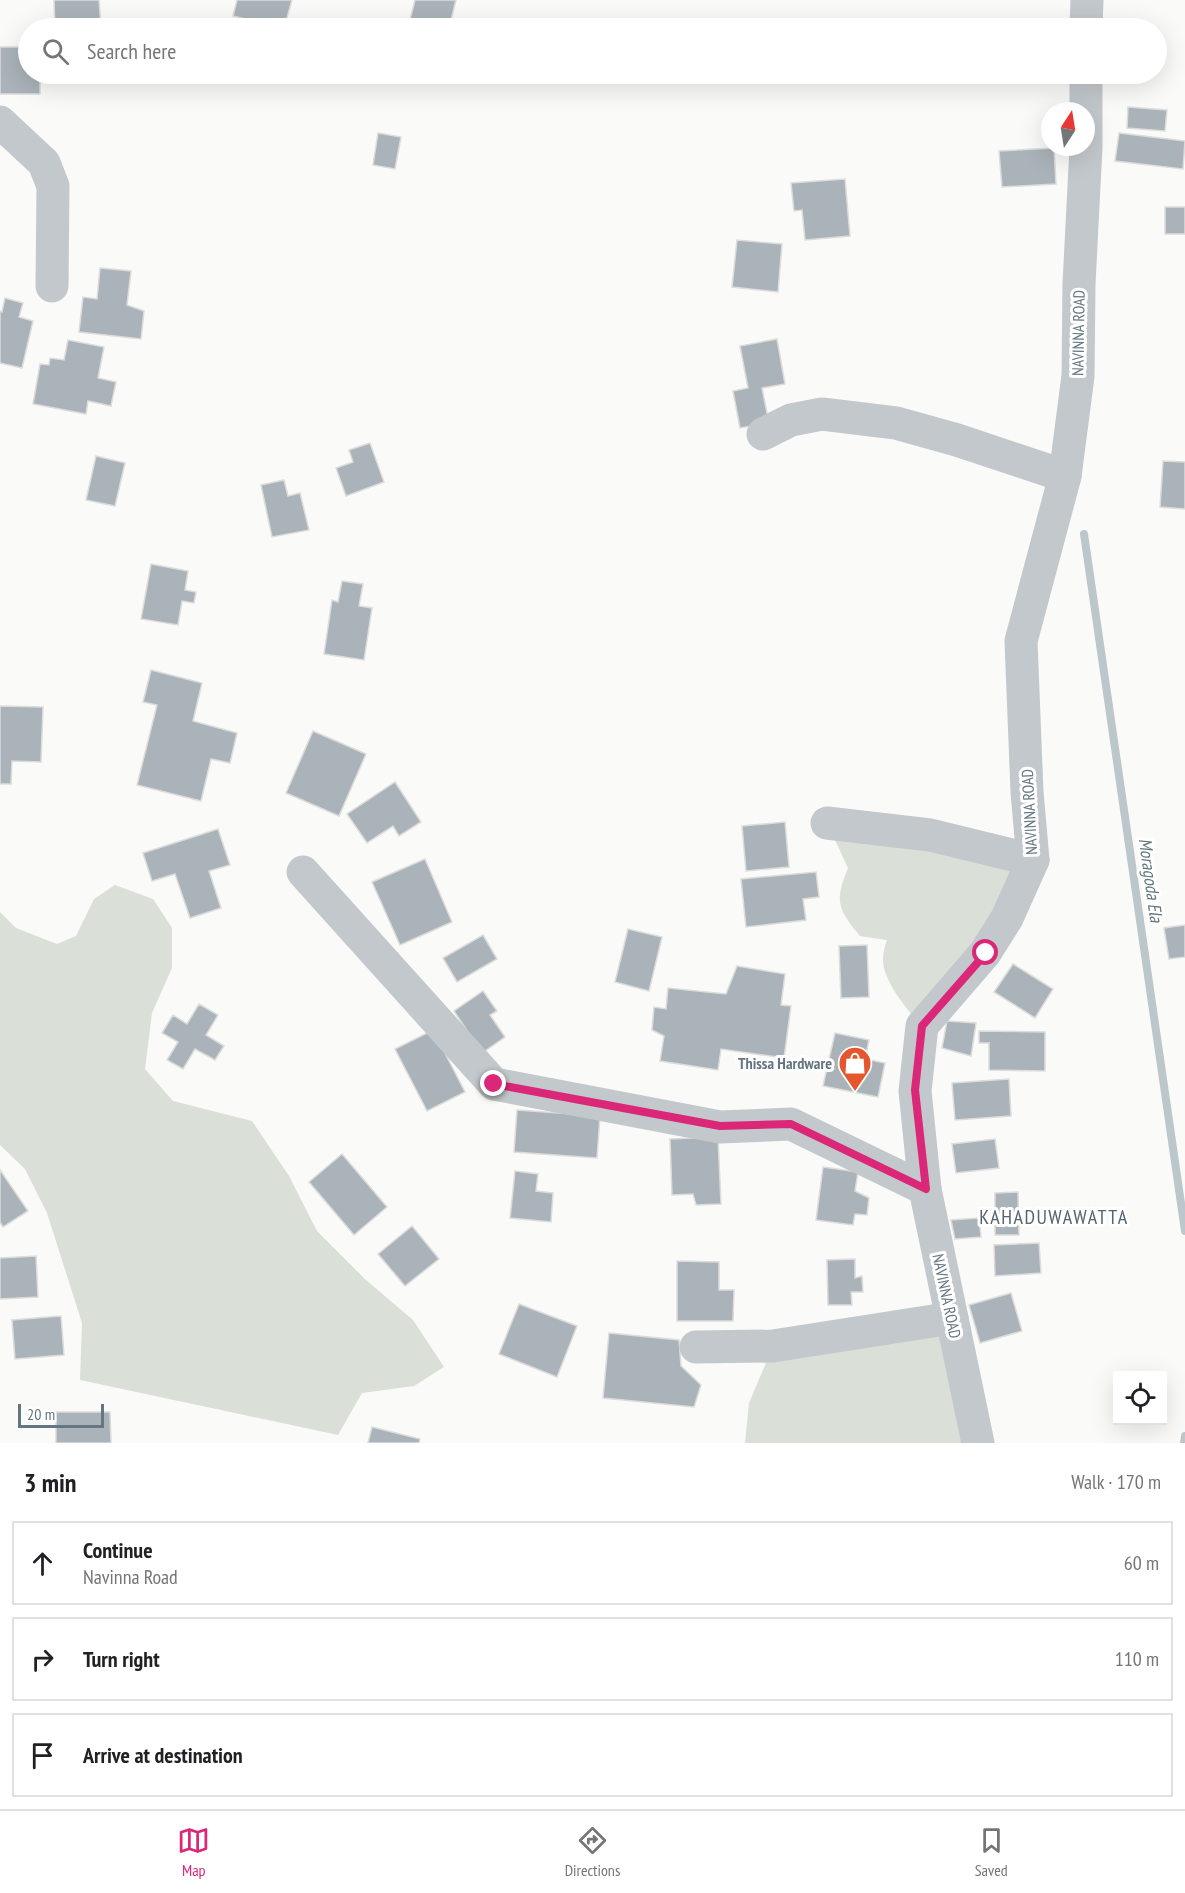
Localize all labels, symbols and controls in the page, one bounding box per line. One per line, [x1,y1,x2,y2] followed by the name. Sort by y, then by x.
[18,18,1167,84] search box
[39,35,72,68] icon: search
[87,37,176,65] text: Search here
[1041,102,1095,156] north arrow
[1067,290,1089,376] street label: NAVINNA ROAD
[1017,769,1041,855] street label: NAVINNA ROAD
[1134,836,1168,924] water label: Moragoda Ela
[972,939,998,965] route start
[837,1045,873,1092] shop icon: Thissa Hardware
[738,1053,832,1073] place label: Thissa Hardware
[480,1070,506,1096] route end
[979,1204,1129,1230] district label: KAHADUWAWATTA
[928,1252,966,1340] street label: NAVINNA ROAD
[1113,1371,1167,1425] map controls
[1113,1371,1167,1425] button: locate
[18,1401,104,1428] scale bar
[27,1404,55,1424] text: 20 m
[24,1466,77,1499] text: 3 min
[1071,1469,1161,1495] text: Walk · 170 m
[83,1536,153,1564] text: Continue
[26,1547,59,1580] icon: ahead
[1124,1550,1159,1576] text: 60 m
[83,1564,178,1590] text: Navinna Road
[26,1643,59,1676] icon: right
[83,1645,160,1673] text: Turn right
[1115,1646,1159,1672] text: 110 m
[26,1739,59,1772] icon: arrive
[83,1741,243,1769] text: Arrive at destination
[177,1824,210,1880] tab: Map
[565,1824,620,1880] tab: Directions
[975,1824,1008,1880] tab: Saved

